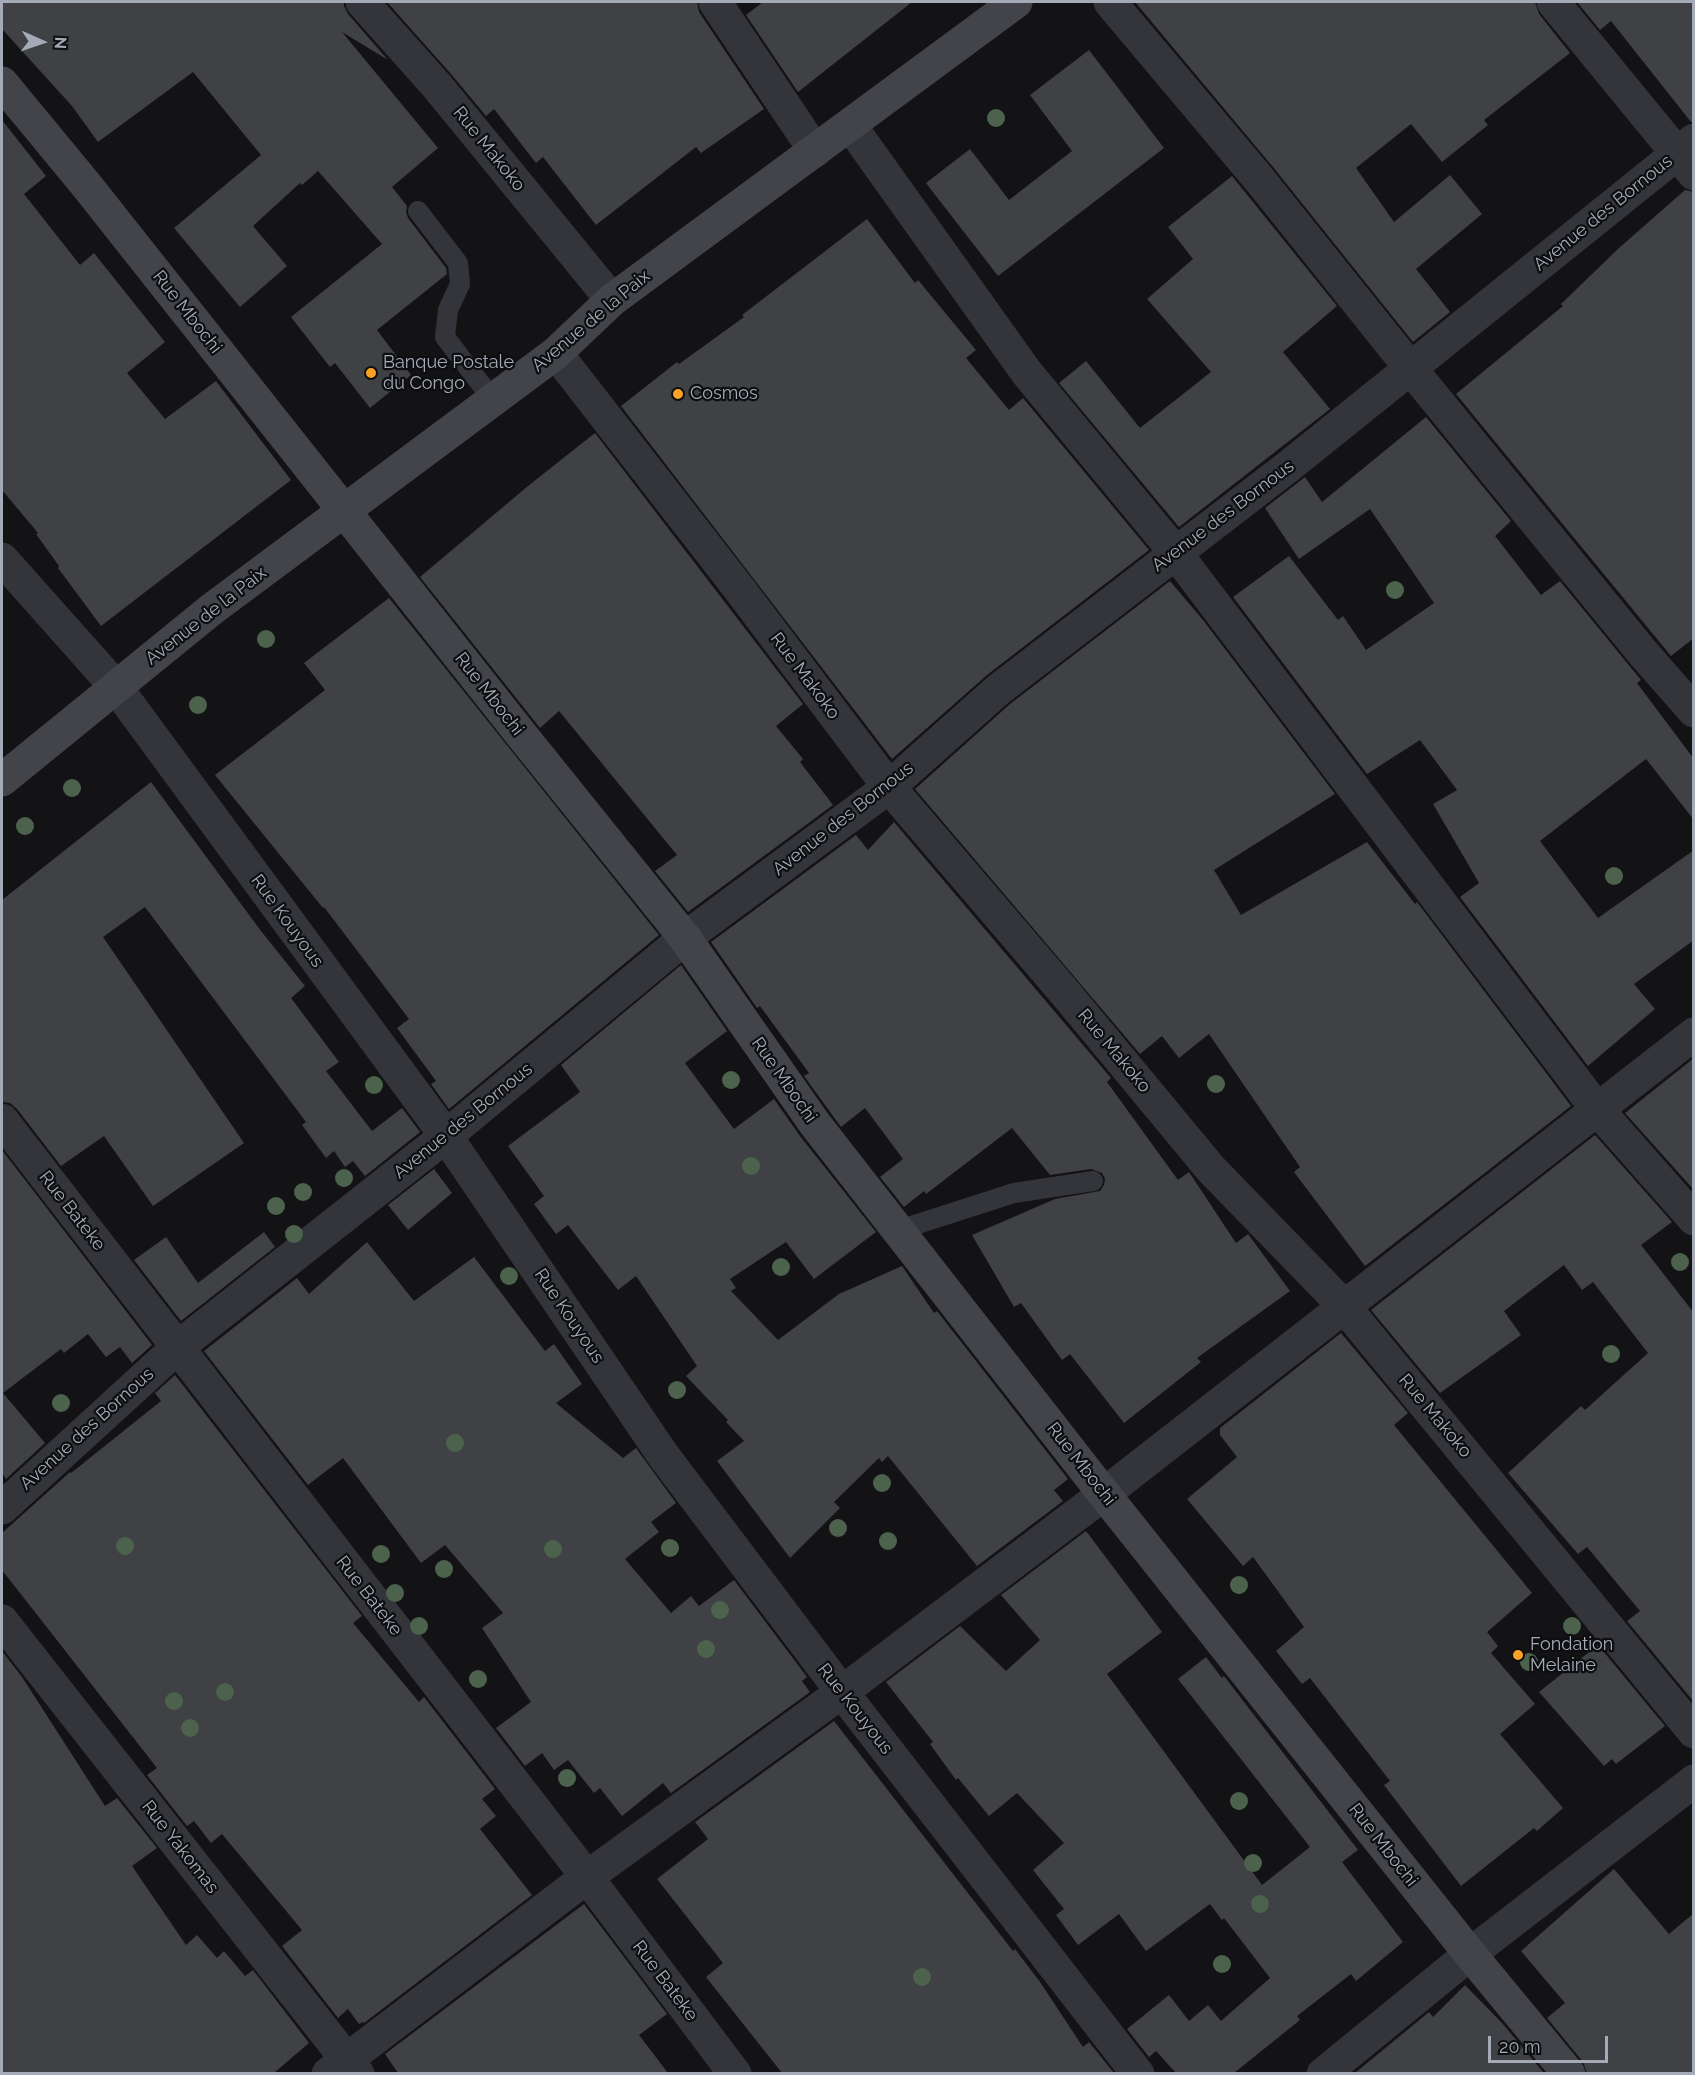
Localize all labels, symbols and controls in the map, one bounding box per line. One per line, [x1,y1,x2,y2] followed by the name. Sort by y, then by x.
[12,12,72,72] north arrow
[51,36,70,50] text: N
[448,102,530,196] street label: Rue Makoko
[1529,150,1677,276] street label: Avenue des Bornous
[528,265,654,377] street label: Avenue de la Paix
[148,266,226,358] street label: Rue Mbochi
[383,352,514,394] place label: Banque Postale du Congo
[364,366,378,380] marker: Banque Postale du Congo
[690,383,758,405] place label: Cosmos
[671,387,685,401] marker: Cosmos
[1148,455,1298,577] street label: Avenue des Bornous
[141,562,271,670] street label: Avenue de la Paix
[766,629,844,723] street label: Rue Makoko
[450,648,528,740] street label: Rue Mbochi
[768,757,918,881] street label: Avenue des Bornous
[246,870,328,972] street label: Rue Kouyous
[1073,1005,1155,1097] street label: Rue Makoko
[747,1033,821,1127] street label: Rue Mbochi
[389,1058,537,1184] street label: Avenue des Bornous
[34,1167,110,1255] street label: Rue Bateke
[529,1265,609,1367] street label: Rue Kouyous
[16,1363,158,1495] street label: Avenue des Bornous
[1394,1370,1476,1462] street label: Rue Makoko
[1042,1418,1120,1510] street label: Rue Mbochi
[331,1552,407,1640] street label: Rue Bateke
[1530,1634,1613,1676] place label: Fondation Melaine
[1511,1648,1525,1662] marker: Fondation Melaine
[813,1659,897,1759] street label: Rue Kouyous
[137,1796,223,1898] street label: Rue Yakomas
[1344,1799,1422,1891] street label: Rue Mbochi
[628,1936,702,2026] street label: Rue Bateke
[1491,2024,1611,2062] scale bar
[1499,2036,1541,2057] text: 20 m

